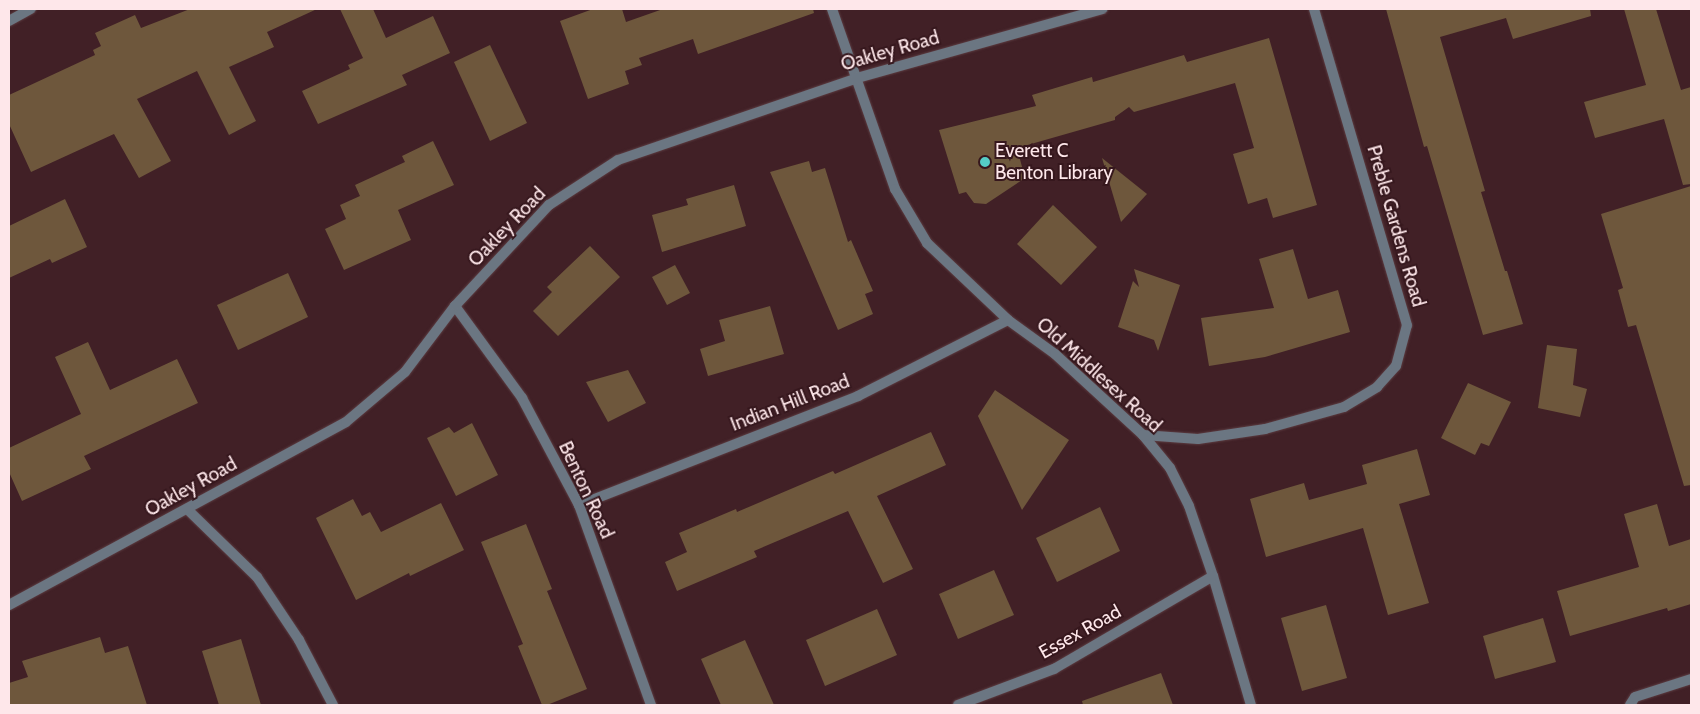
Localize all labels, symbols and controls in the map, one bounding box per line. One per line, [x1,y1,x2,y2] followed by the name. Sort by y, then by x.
[838,26,942,76] street label: Oakley Road
[995,140,1113,184] place label: Everett C Benton Library
[1362,143,1430,309] street label: Preble Gardens Road
[979,156,991,168] marker: Everett C Benton Library
[464,183,550,271] street label: Oakley Road
[1032,313,1166,437] street label: Old Middlesex Road
[727,370,853,436] street label: Indian Hill Road
[554,438,618,542] street label: Benton Road
[141,452,241,522] street label: Oakley Road
[1035,600,1125,664] street label: Essex Road

